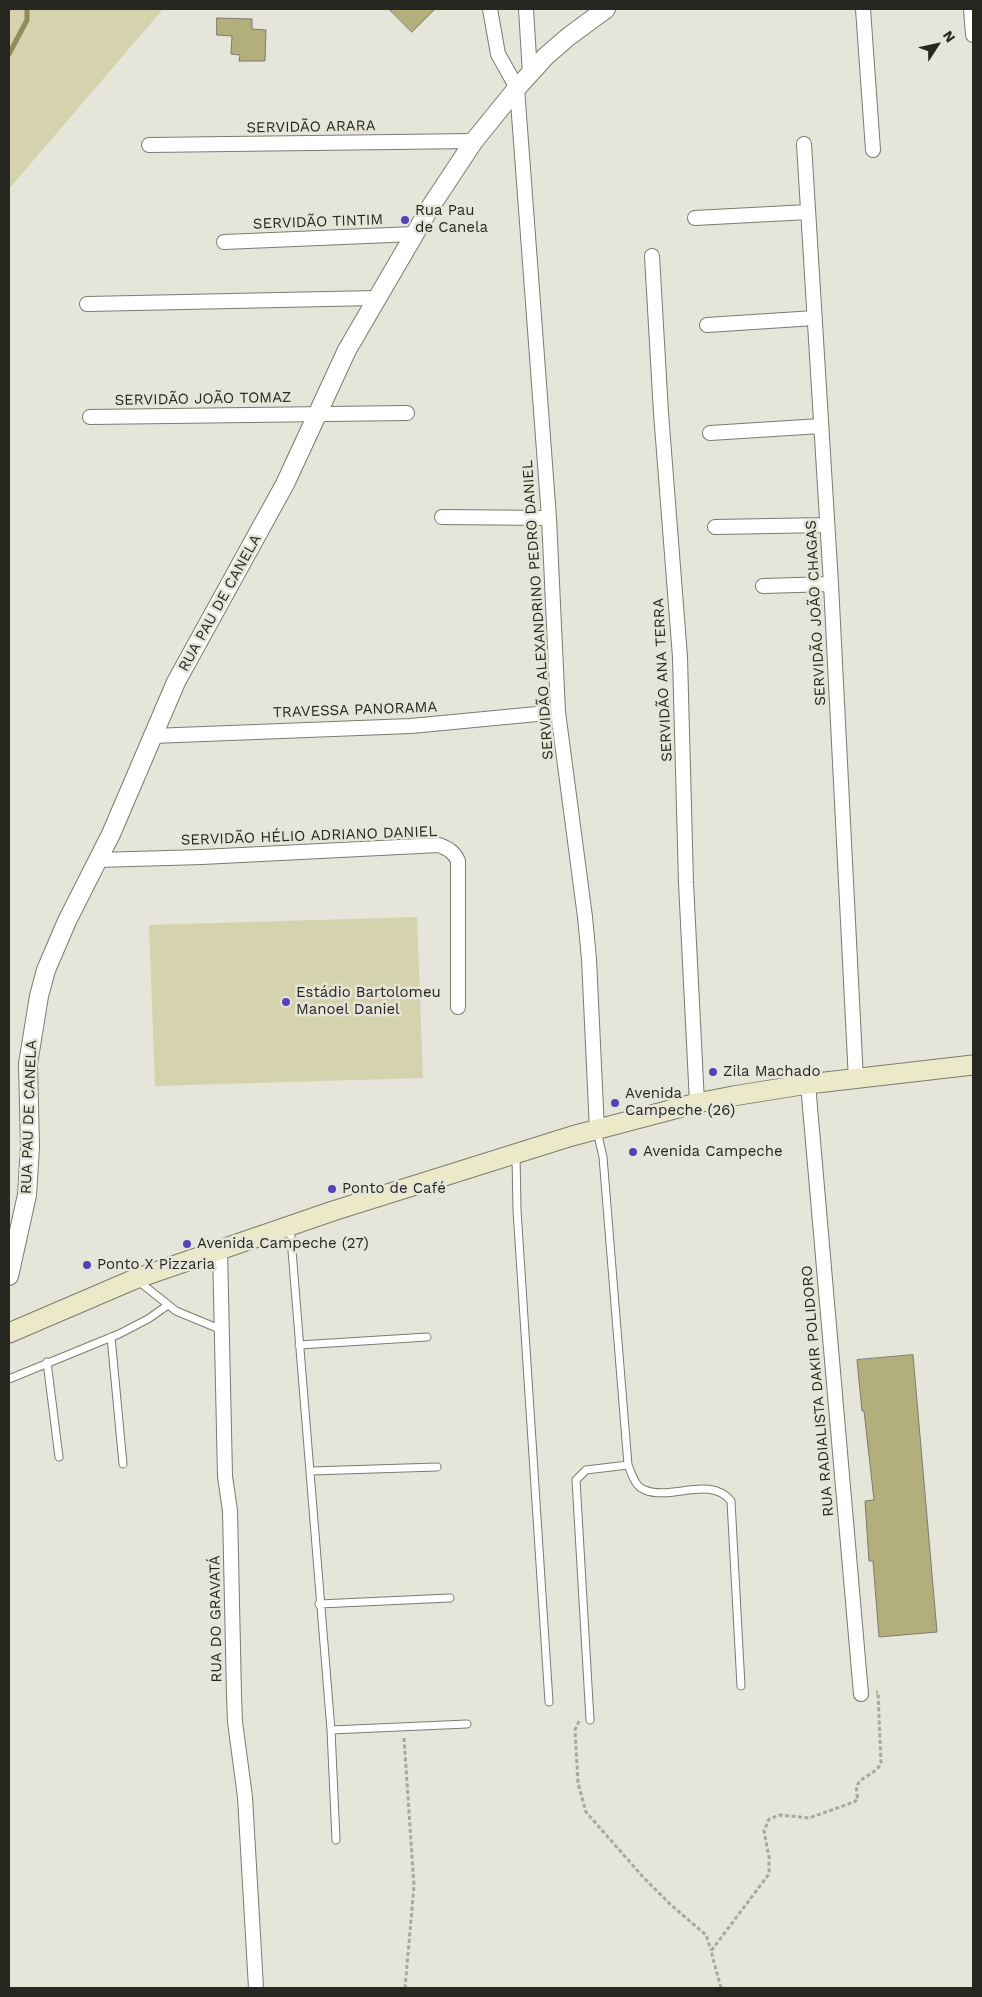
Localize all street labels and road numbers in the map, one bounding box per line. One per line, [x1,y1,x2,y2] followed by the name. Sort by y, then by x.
[246,117,376,137] street label: SERVIDÃO ARARA
[253,211,383,233] street label: SERVIDÃO TINTIM
[114,388,292,410] street label: SERVIDÃO JOÃO TOMAZ
[519,460,557,760] street label: SERVIDÃO ALEXANDRINO PEDRO DANIEL
[802,520,830,706] street label: SERVIDÃO JOÃO CHAGAS
[175,531,265,675] street label: RUA PAU DE CANELA
[650,598,676,762] street label: SERVIDÃO ANA TERRA
[272,698,438,722] street label: TRAVESSA PANORAMA
[180,823,438,849] street label: SERVIDÃO HÉLIO ADRIANO DANIEL
[17,1040,41,1194] street label: RUA PAU DE CANELA
[798,1265,838,1517] street label: RUA RADIALISTA DAKIR POLIDORO
[206,1555,226,1683] street label: RUA DO GRAVATÁ

